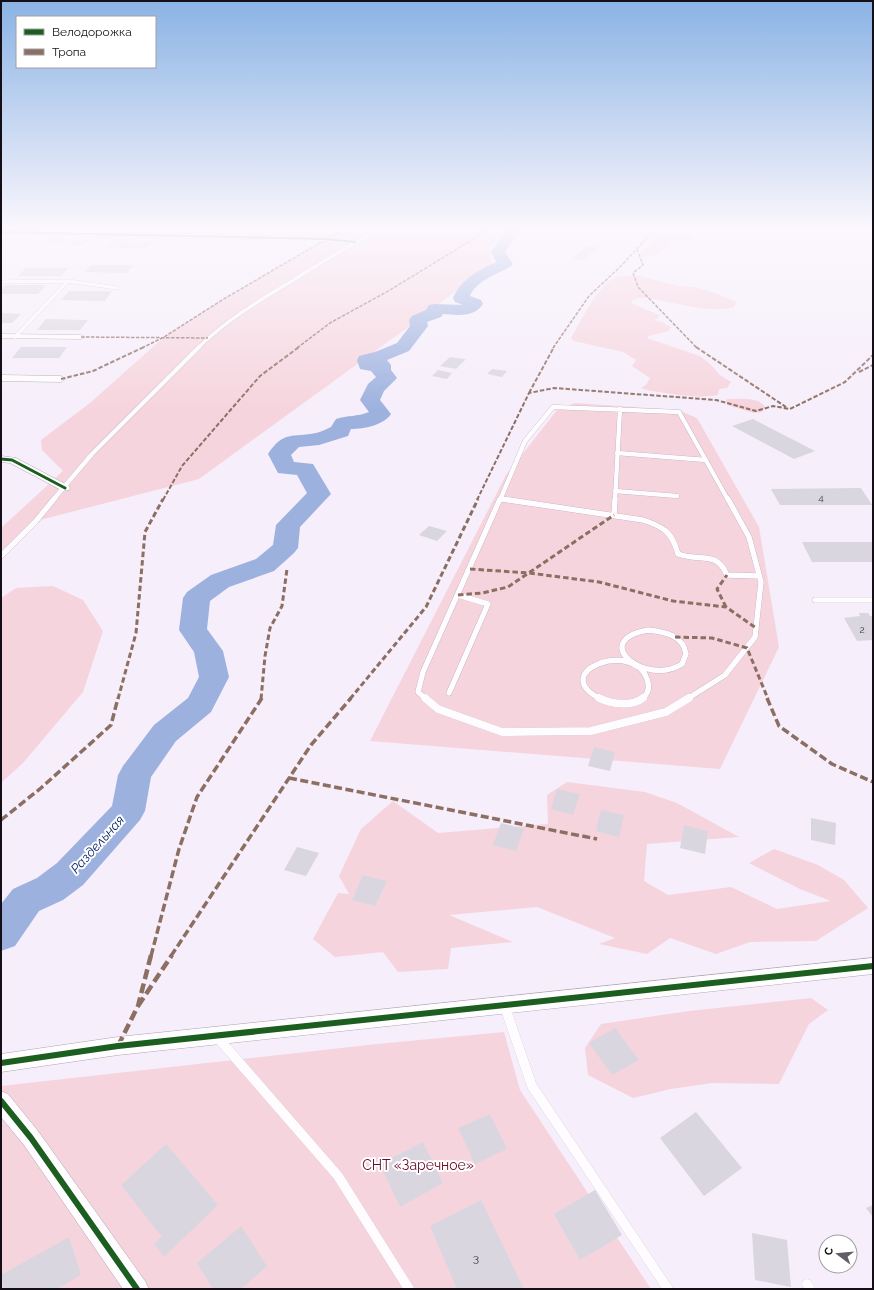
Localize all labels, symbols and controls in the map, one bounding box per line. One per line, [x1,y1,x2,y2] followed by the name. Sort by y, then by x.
[16,16,156,68] legend
[52,25,132,39] text: Велодорожка
[52,45,86,59] text: Тропа
[818,492,824,503] house number: 4
[859,624,865,635] house number: 2
[67,812,127,876] water label: Раздельная
[362,1157,474,1173] park label: СНТ «Заречное»
[818,1234,858,1274] north arrow
[822,1246,836,1257] text: С
[473,1251,479,1265] house number: 3

